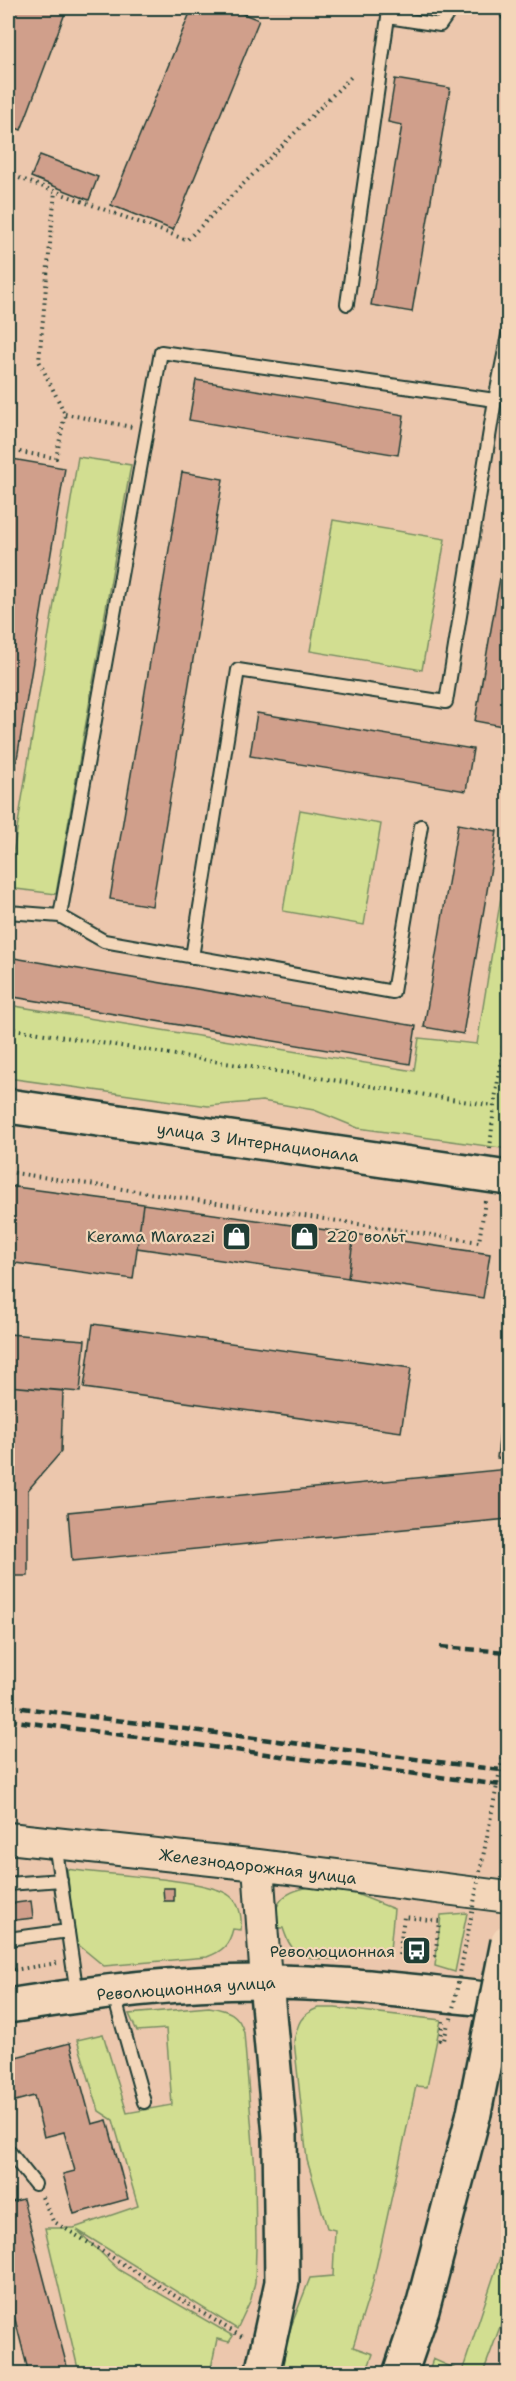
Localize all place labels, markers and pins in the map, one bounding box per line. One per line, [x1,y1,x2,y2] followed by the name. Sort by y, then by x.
[220,1220,252,1252] shop icon: Kerama Marazzi
[289,1220,321,1252] shop icon: 220 вольт
[87,1226,215,1247] place label: Kerama Marazzi
[326,1226,407,1247] place label: 220 вольт
[400,1935,432,1967] bus stop icon: Революционная
[270,1941,395,1962] place label: Революционная

